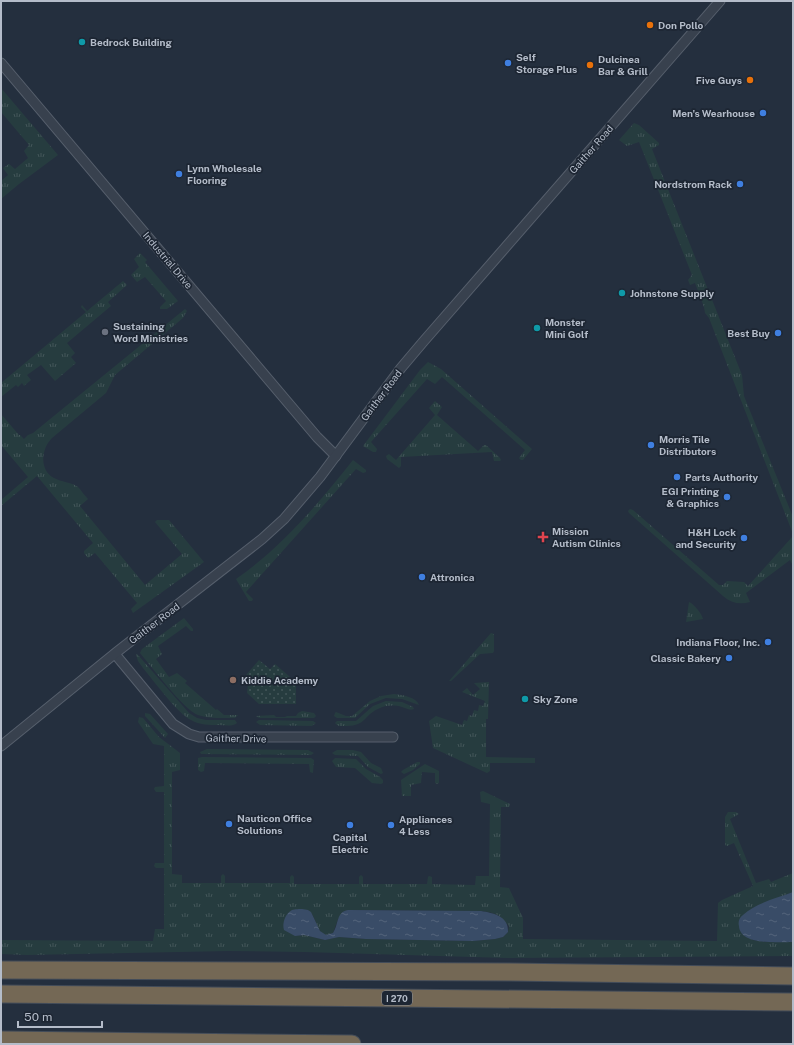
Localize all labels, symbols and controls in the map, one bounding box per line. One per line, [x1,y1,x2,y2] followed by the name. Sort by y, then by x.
[658,19,703,31] place label: Don Pollo
[645,20,655,30] marker: Don Pollo
[90,36,172,48] place label: Bedrock Building
[77,37,87,47] marker: Bedrock Building
[516,51,577,75] place label: Self Storage Plus
[598,53,648,77] place label: Dulcinea Bar & Grill
[503,58,513,68] marker: Self Storage Plus
[585,60,595,70] marker: Dulcinea Bar & Grill
[696,74,742,86] place label: Five Guys
[745,75,755,85] marker: Five Guys
[672,107,755,119] place label: Men's Wearhouse
[758,108,768,118] marker: Men's Wearhouse
[567,122,615,176] street label: Gaither Road
[187,162,262,186] place label: Lynn Wholesale Flooring
[174,169,184,179] marker: Lynn Wholesale Flooring
[654,178,732,190] place label: Nordstrom Rack
[735,179,745,189] marker: Nordstrom Rack
[141,229,195,291] street label: Industrial Drive
[630,287,715,299] place label: Johnstone Supply
[617,288,627,298] marker: Johnstone Supply
[545,316,588,340] place label: Monster Mini Golf
[113,320,188,344] place label: Sustaining Word Ministries
[532,323,542,333] marker: Monster Mini Golf
[100,327,110,337] marker: Sustaining Word Ministries
[727,327,770,339] place label: Best Buy
[773,328,783,338] marker: Best Buy
[358,367,404,423] street label: Gaither Road
[659,433,716,457] place label: Morris Tile Distributors
[646,440,656,450] marker: Morris Tile Distributors
[685,471,759,483] place label: Parts Authority
[672,472,682,482] marker: Parts Authority
[662,485,720,509] place label: EGI Printing & Graphics
[722,492,732,502] marker: EGI Printing & Graphics
[552,525,621,549] place label: Mission Autism Clinics
[675,526,736,550] place label: H&H Lock and Security
[537,531,549,543] marker: Mission Autism Clinics
[739,533,749,543] marker: H&H Lock and Security
[430,571,475,583] place label: Attronica
[417,572,427,582] marker: Attronica
[126,600,182,646] street label: Gaither Road
[676,636,760,648] place label: Indiana Floor, Inc.
[763,637,773,647] marker: Indiana Floor, Inc.
[650,652,721,664] place label: Classic Bakery
[724,653,734,663] marker: Classic Bakery
[241,674,319,686] place label: Kiddie Academy
[228,675,238,685] marker: Kiddie Academy
[533,693,578,705] place label: Sky Zone
[520,694,530,704] marker: Sky Zone
[205,731,267,745] street label: Gaither Drive
[237,812,312,836] place label: Nauticon Office Solutions
[399,813,452,837] place label: Appliances 4 Less
[224,819,234,829] marker: Nauticon Office Solutions
[345,820,355,830] marker: Capital Electric
[386,820,396,830] marker: Appliances 4 Less
[332,831,369,855] place label: Capital Electric
[382,991,412,1005] road number: I 270
[18,1003,102,1029] scale bar
[24,1010,52,1024] text: 50 m

